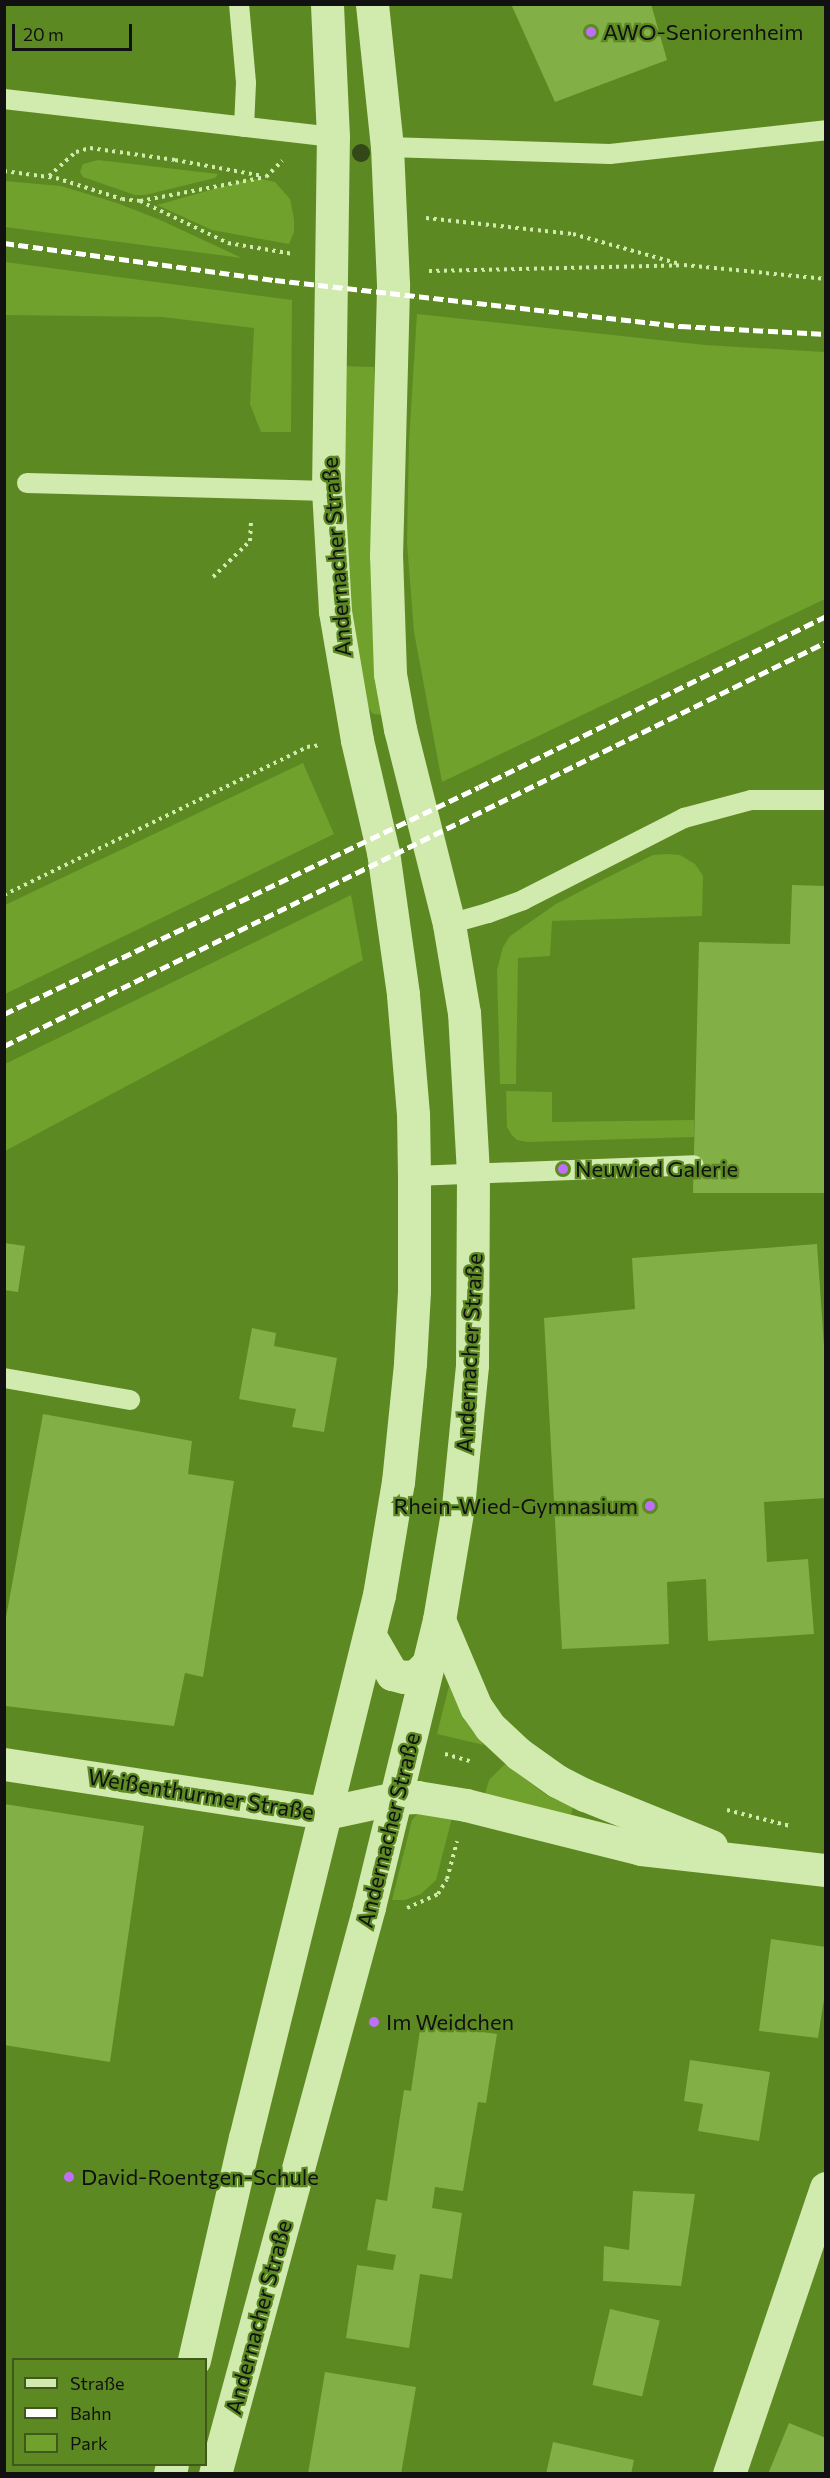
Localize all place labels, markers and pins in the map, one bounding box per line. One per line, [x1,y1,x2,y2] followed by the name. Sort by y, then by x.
[603,19,803,45] place label: AWO-Seniorenheim
[584,25,598,39] marker: AWO-Seniorenheim
[575,1156,738,1182] place label: Neuwied Galerie
[556,1162,570,1176] marker: Neuwied Galerie
[393,1493,638,1519] place label: Rhein-Wied-Gymnasium
[643,1499,657,1513] marker: Rhein-Wied-Gymnasium
[386,2009,514,2035] place label: Im Weidchen
[367,2015,381,2029] marker: Im Weidchen
[81,2164,319,2190] place label: David-Roentgen-Schule
[62,2170,76,2184] marker: David-Roentgen-Schule

